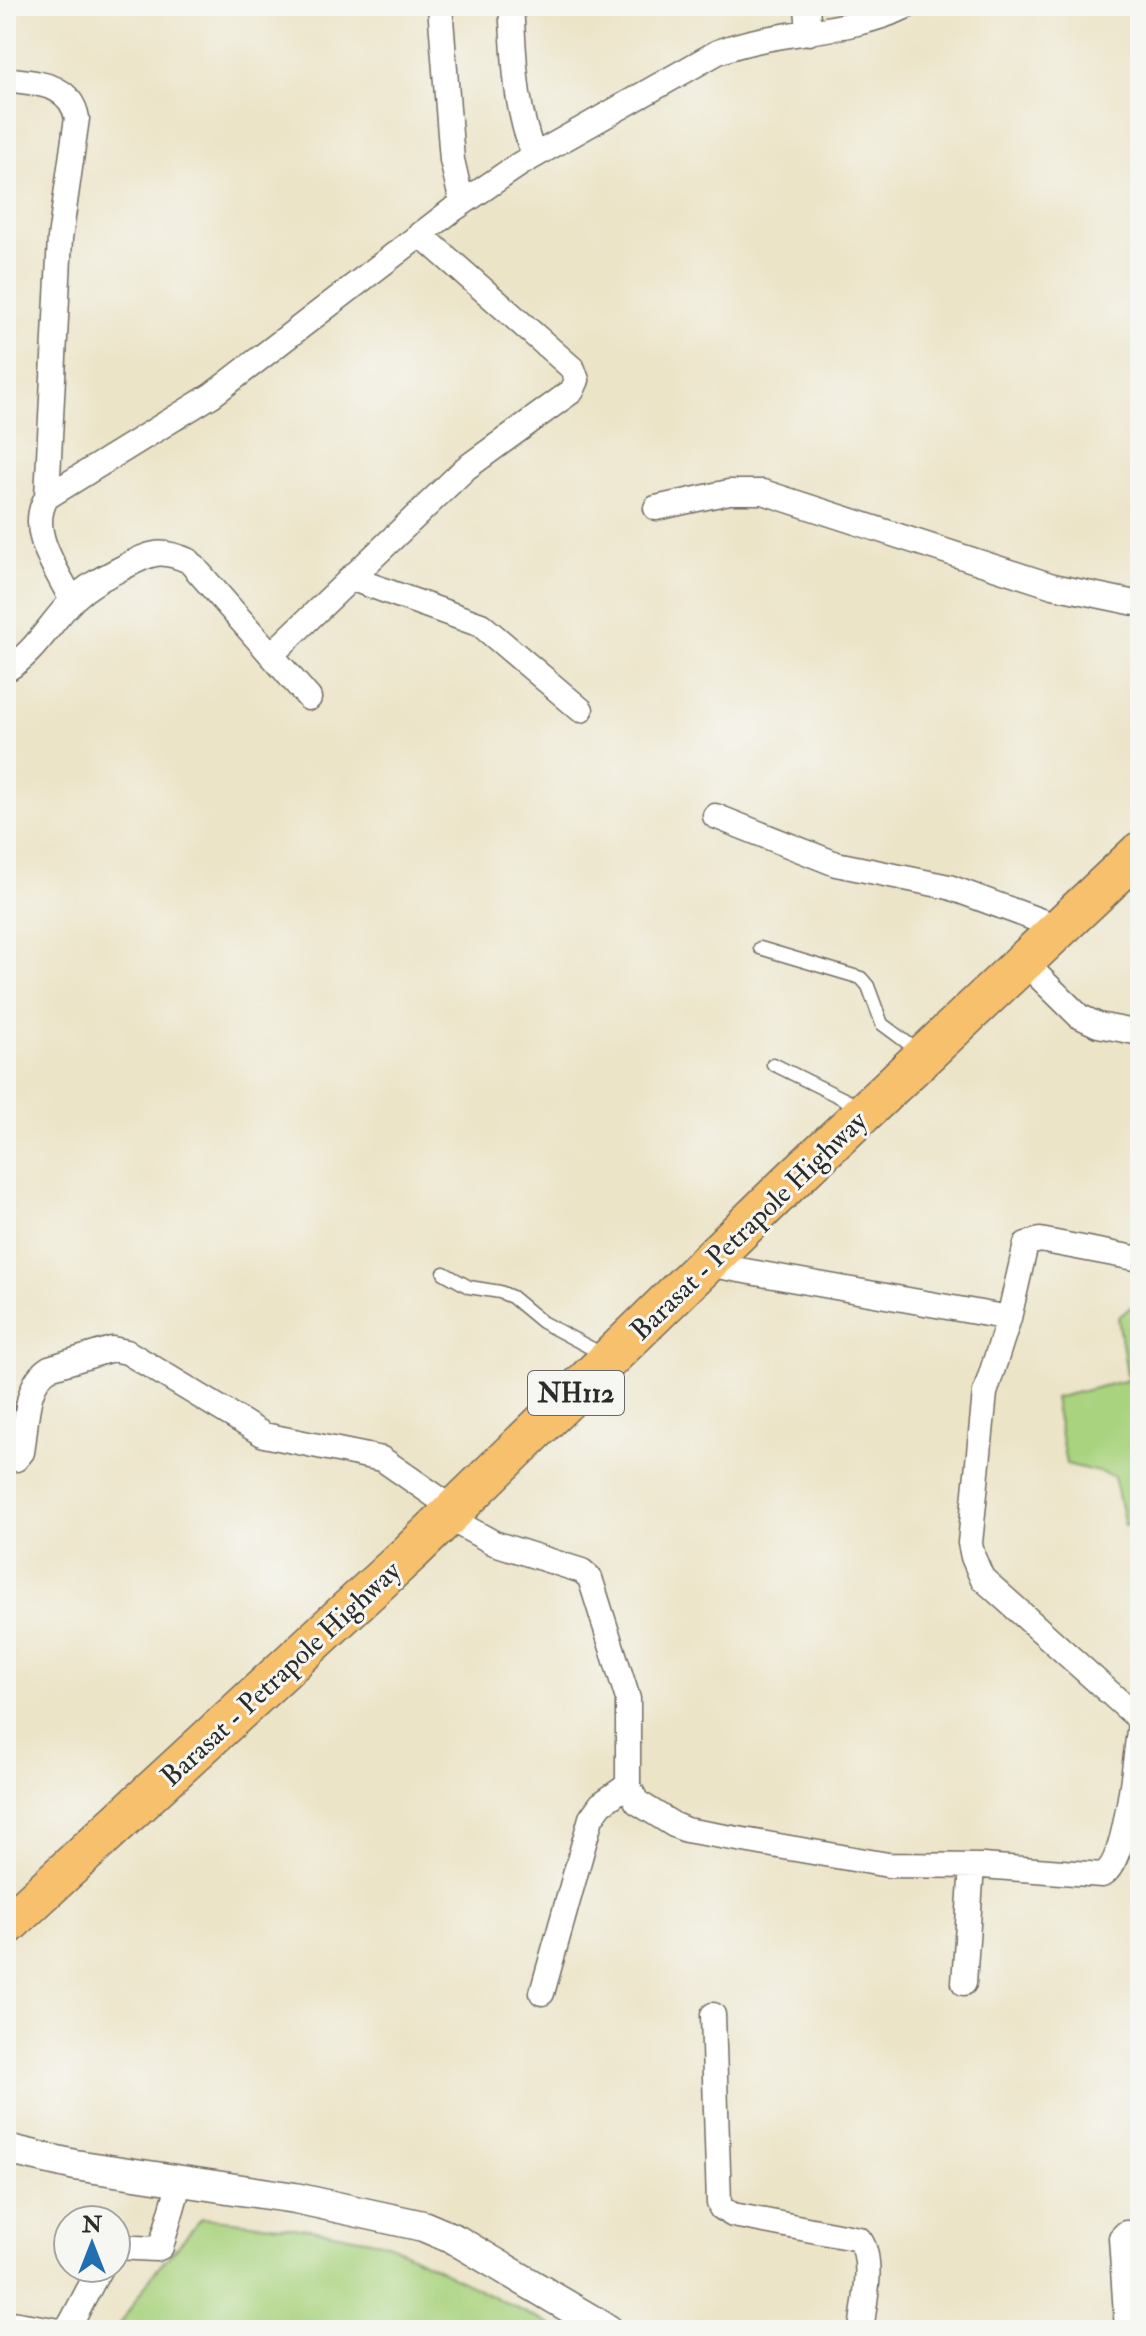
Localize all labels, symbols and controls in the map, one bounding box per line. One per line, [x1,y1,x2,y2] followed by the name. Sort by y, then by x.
[623,1103,875,1348] street label: Barasat - Petrapole Highway
[528,1371,624,1415] road number: NH112
[154,1553,409,1794] street label: Barasat - Petrapole Highway
[52,2204,132,2284] north arrow
[81,2211,102,2239] text: N

